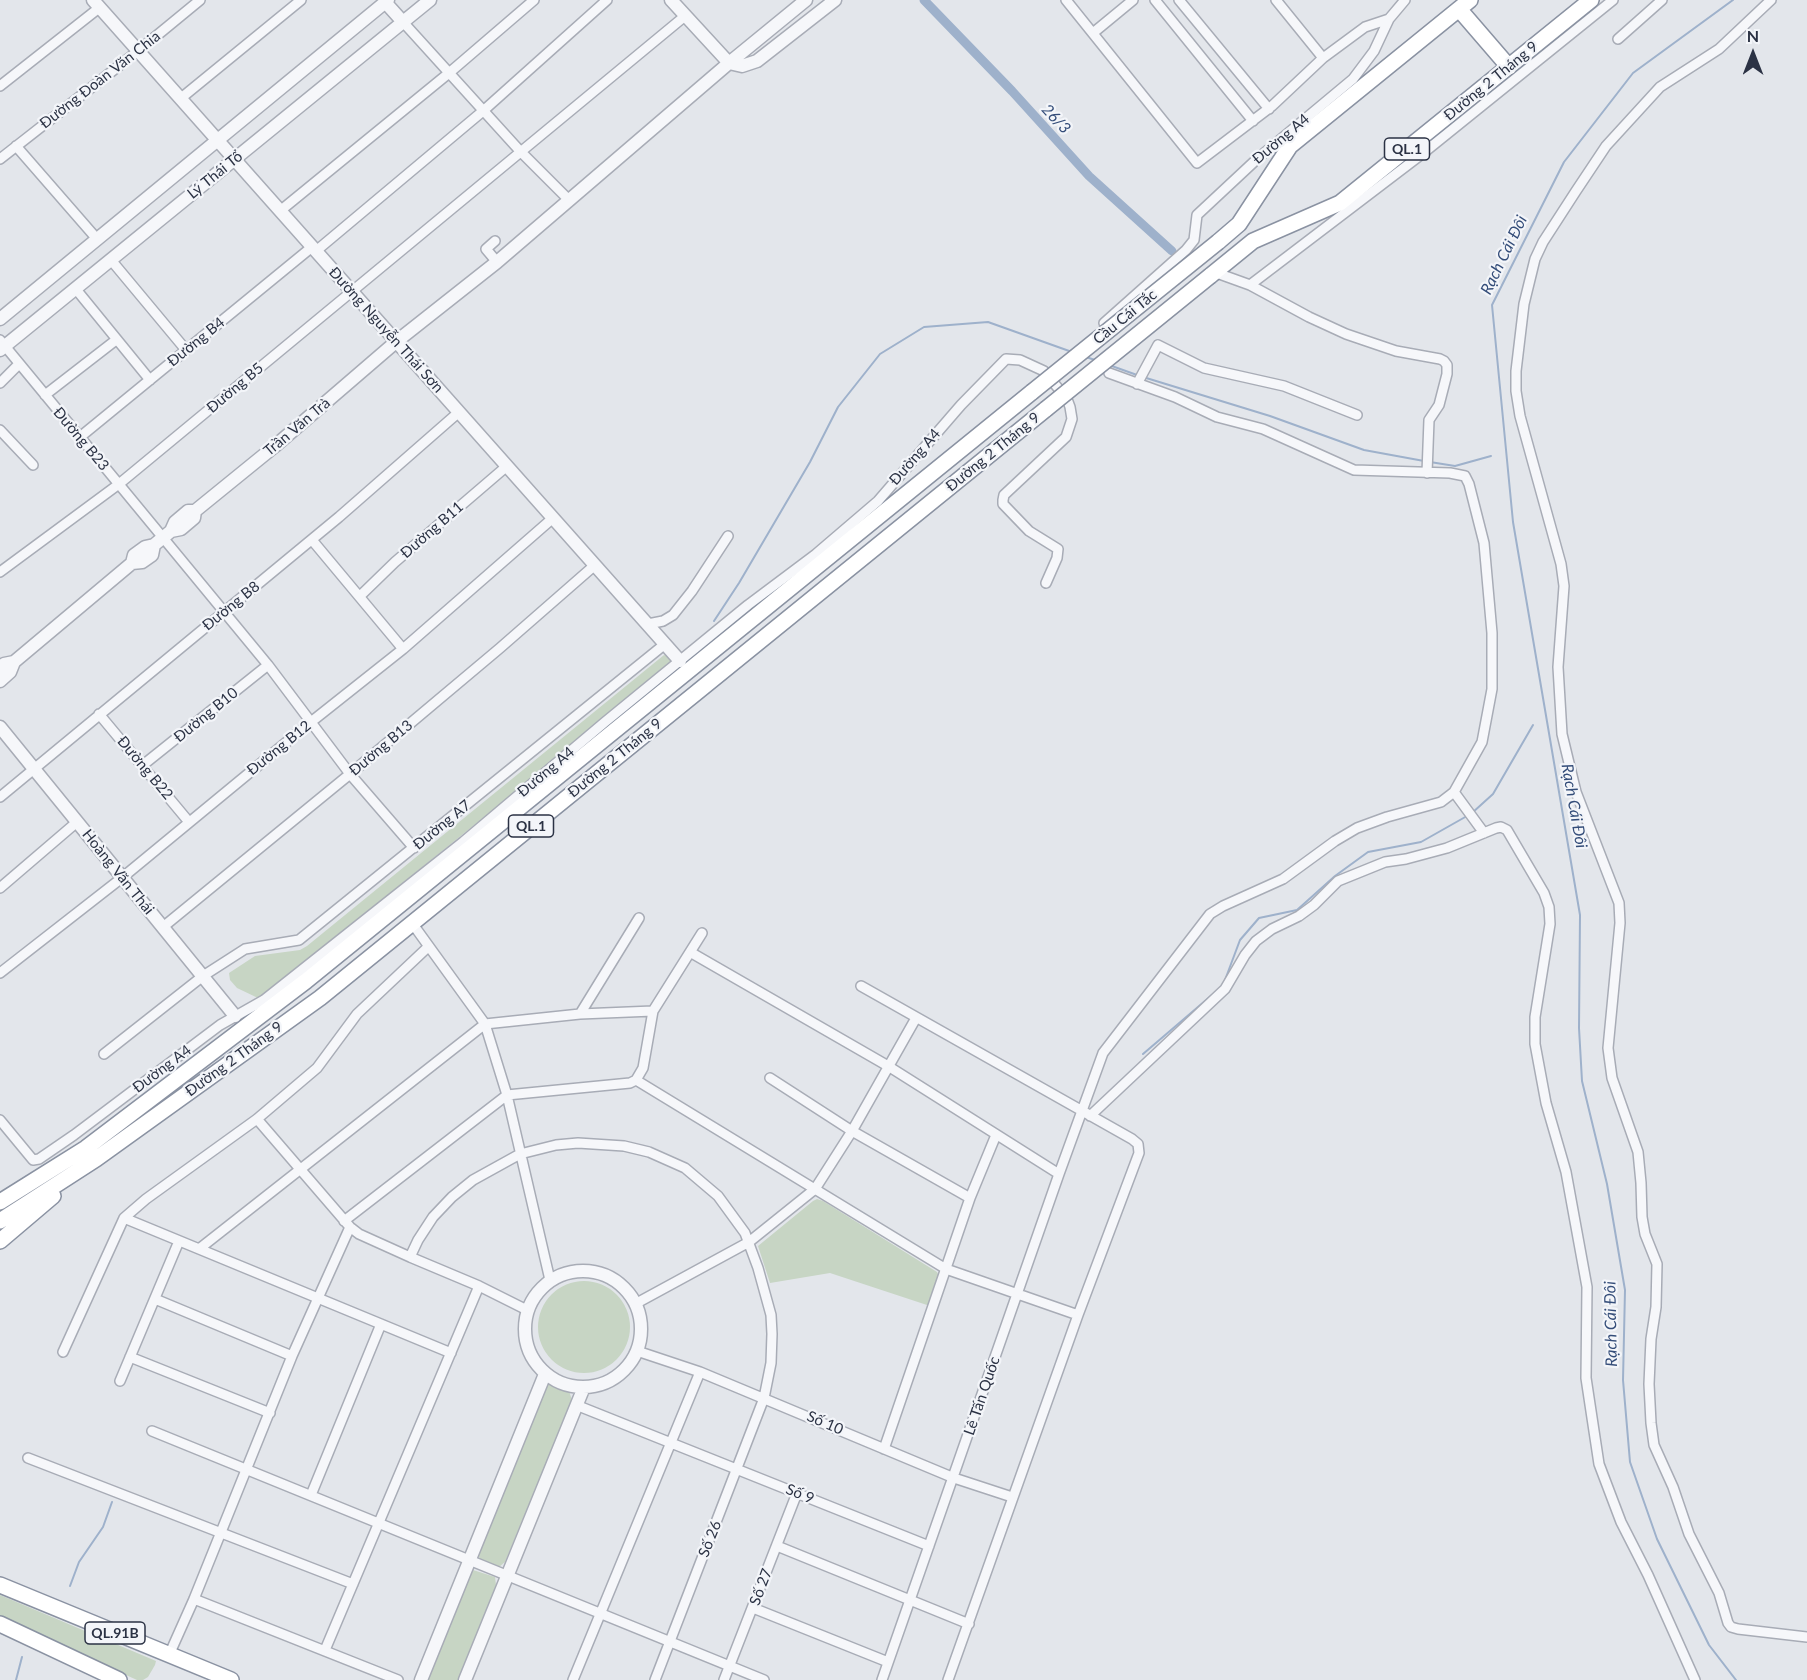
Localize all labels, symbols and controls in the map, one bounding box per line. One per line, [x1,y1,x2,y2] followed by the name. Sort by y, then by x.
[1723,24,1783,84] north arrow
[1747,26,1759,45] text: N
[36,27,164,133] street label: Đường Đoàn Văn Chia
[1440,38,1542,124] street label: Đường 2 Tháng 9
[1037,100,1075,138] water label: 26/3
[1249,110,1313,168] street label: Đường A4
[1384,138,1430,160] road number: QL.1
[184,147,246,203] street label: Lý Thái Tổ
[1477,212,1531,298] water label: Rạch Cái Đôi
[325,264,447,396] street label: Đường Nguyễn Thái Sơn
[1089,286,1161,348] street label: Cầu Cái Tắc
[164,313,228,371] street label: Đường B4
[203,359,267,417] street label: Đường B5
[260,394,334,460] street label: Trần Văn Trà
[49,404,113,474] street label: Đường B23
[942,409,1044,495] street label: Đường 2 Tháng 9
[886,425,944,489] street label: Đường A4
[397,498,467,562] street label: Đường B11
[199,577,263,635] street label: Đường B8
[170,684,242,746] street label: Đường B10
[564,715,666,801] street label: Đường 2 Tháng 9
[346,716,416,780] street label: Đường B13
[243,717,315,779] street label: Đường B12
[113,733,177,803] street label: Đường B22
[514,743,578,801] street label: Đường A4
[1557,762,1591,850] water label: Rạch Cái Đôi
[410,796,474,854] street label: Đường A7
[508,815,554,837] road number: QL.1
[78,826,158,918] street label: Hoàng Văn Thái
[182,1018,286,1100] street label: Đường 2 Tháng 9
[129,1041,195,1097] street label: Đường A4
[1601,1281,1621,1367] water label: Rạch Cái Đôi
[960,1354,1004,1438] street label: Lê Tấn Quốc
[804,1407,846,1439] street label: Số 10
[783,1480,817,1508] street label: Số 9
[695,1518,725,1560] street label: Số 26
[746,1566,776,1608] street label: Số 27
[85,1622,145,1644] road number: QL.91B

